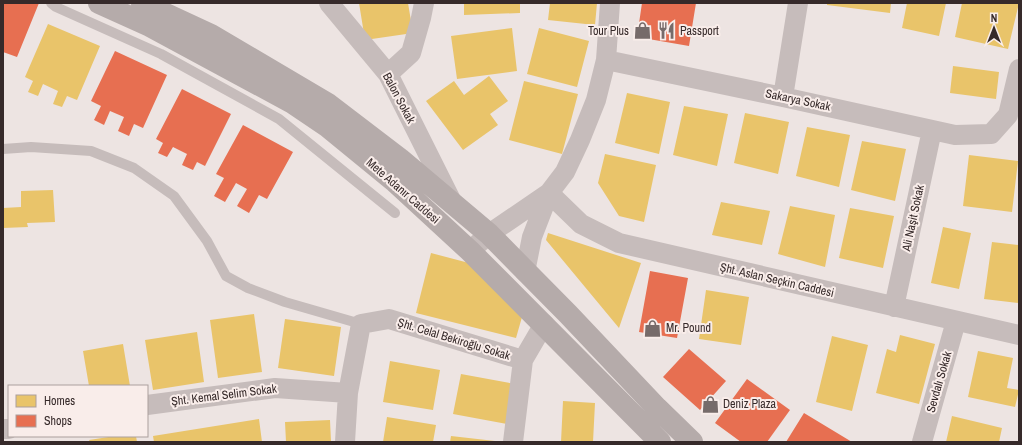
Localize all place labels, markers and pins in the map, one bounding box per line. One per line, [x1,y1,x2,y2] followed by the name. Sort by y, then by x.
[632,21,652,41] shop icon: Tour Plus
[657,21,677,41] restaurant icon: Passport
[588,23,629,39] place label: Tour Plus
[680,23,719,39] place label: Passport
[643,318,663,338] shop icon: Mr. Pound
[666,320,711,336] place label: Mr. Pound
[700,394,720,414] shop icon: Deniz Plaza
[723,396,777,412] place label: Deniz Plaza

